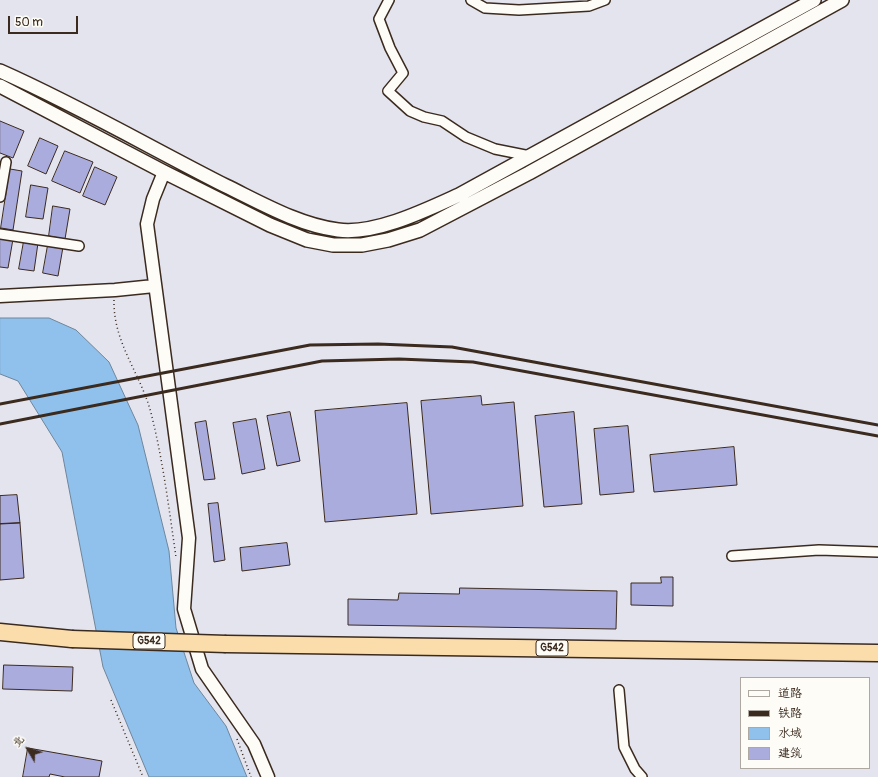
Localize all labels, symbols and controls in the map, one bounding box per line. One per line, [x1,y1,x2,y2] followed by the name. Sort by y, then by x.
[10,8,80,34] scale bar
[15,15,43,30] text: 50 m
[133,633,165,649] road number: G542
[536,640,568,656] road number: G542
[740,677,870,769] legend
[778,686,802,701] text: 道路
[778,706,802,721] text: 铁路
[778,726,802,741] text: 水域
[8,729,48,769] north arrow
[10,733,27,750] text: 北
[778,746,802,761] text: 建筑

